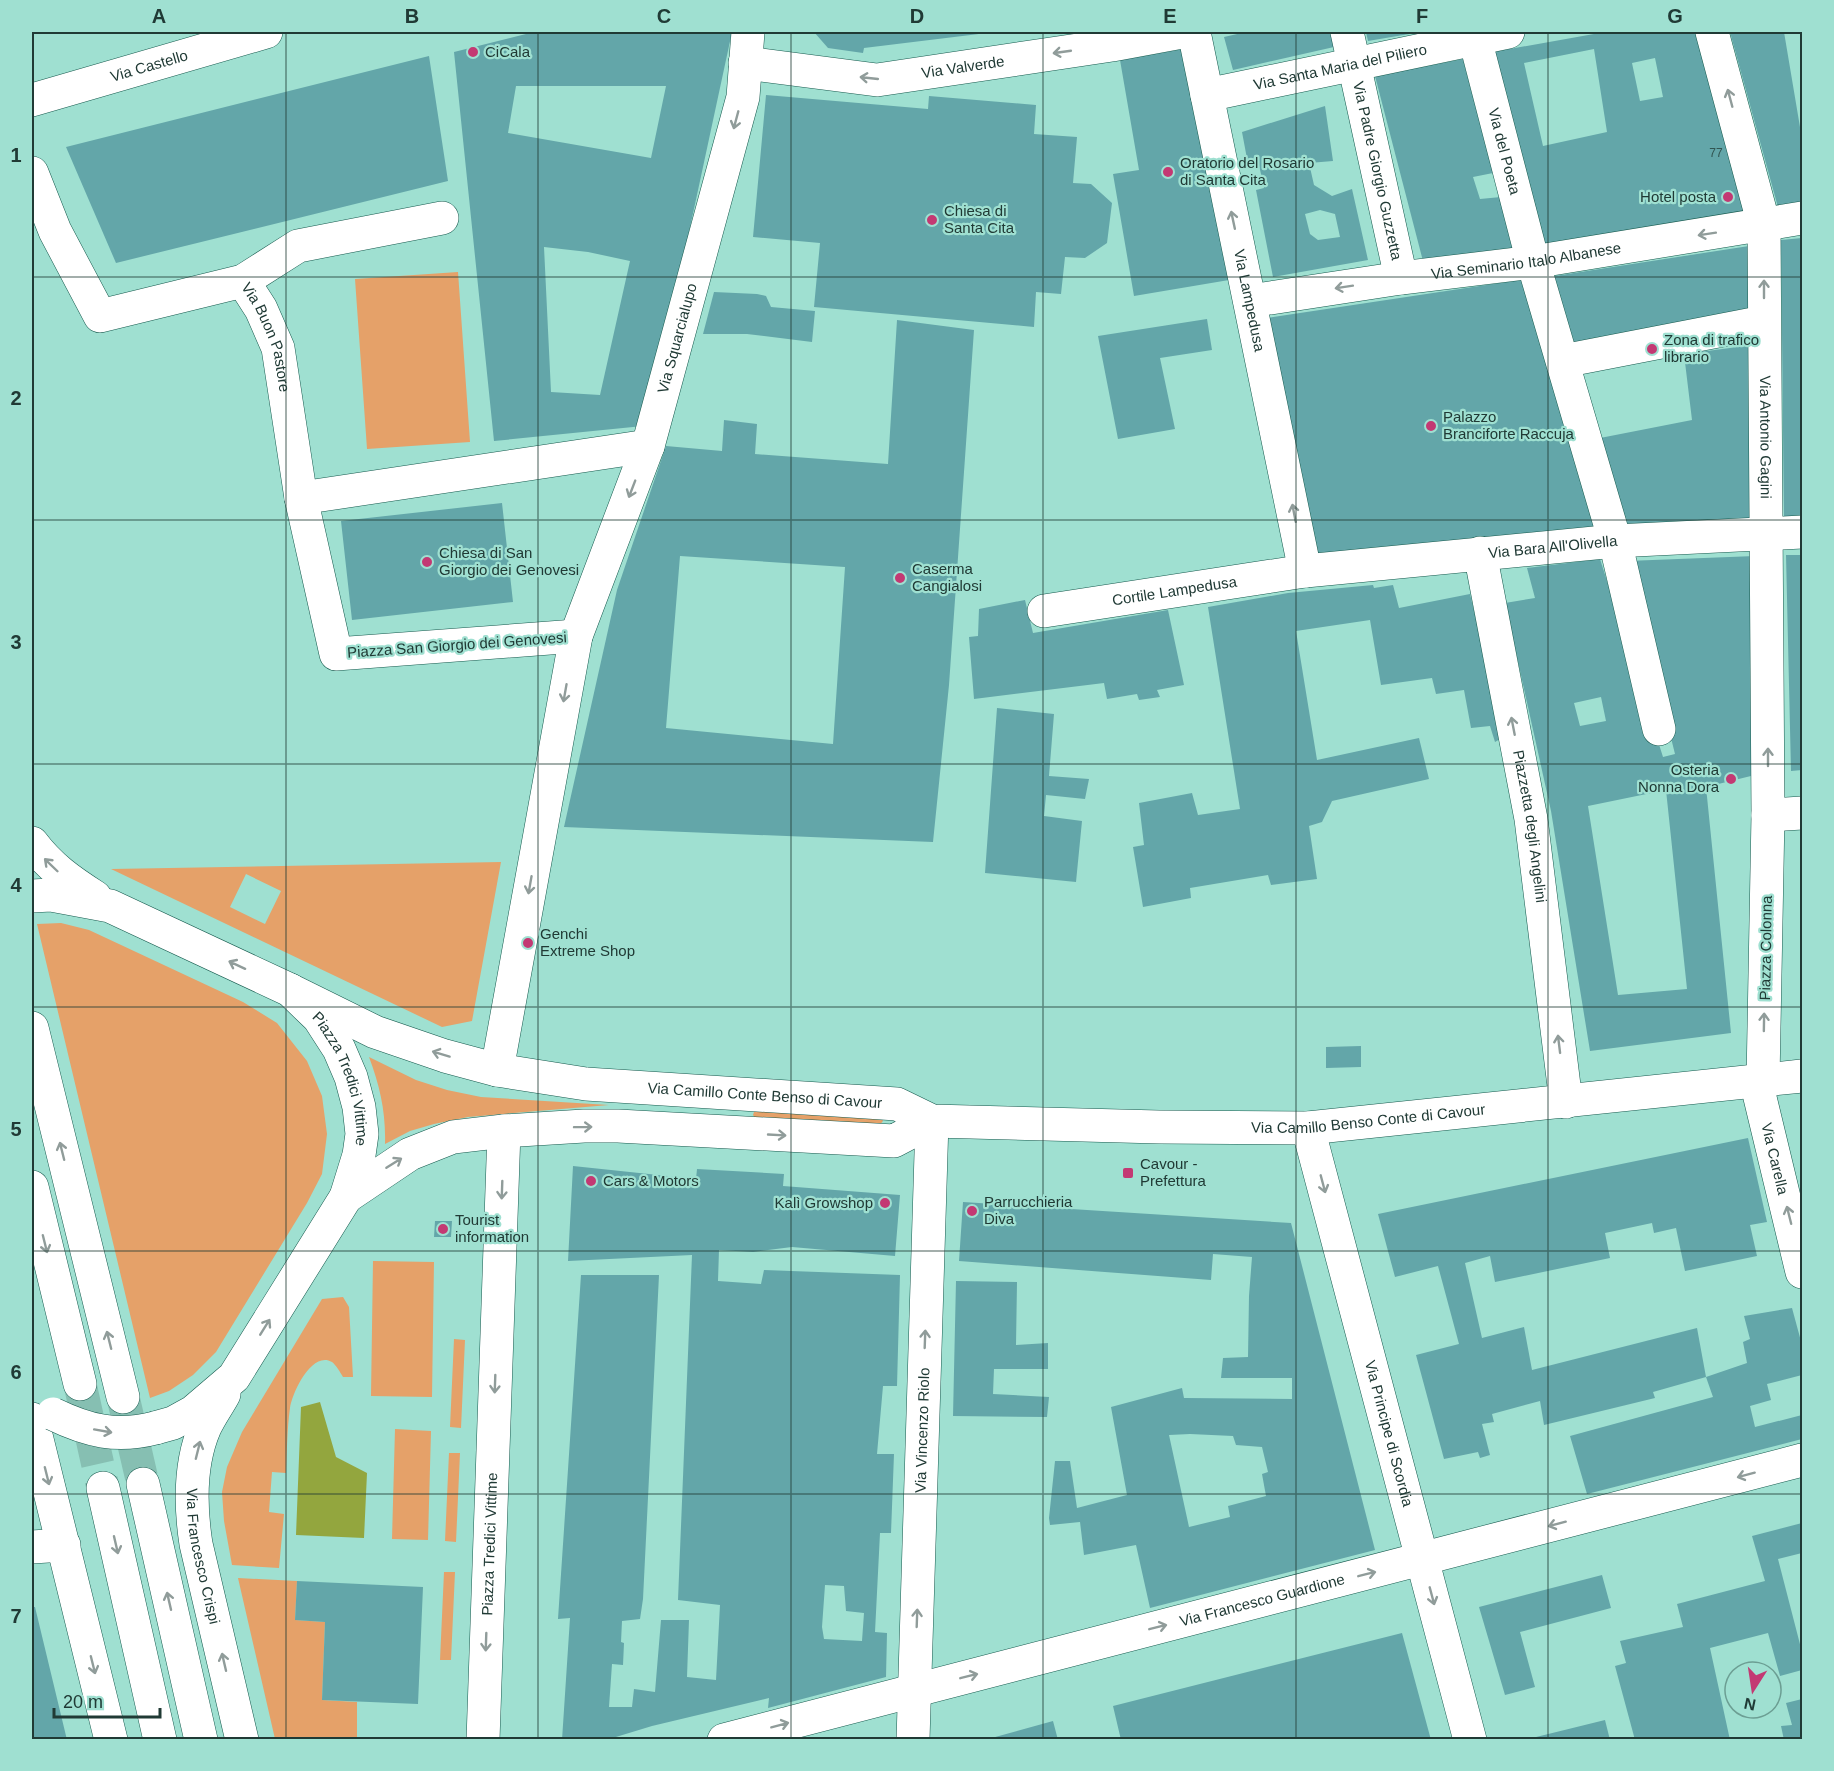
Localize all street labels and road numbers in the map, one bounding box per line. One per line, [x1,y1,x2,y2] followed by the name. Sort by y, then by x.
[1252,40,1428,93] street label: Via Santa Maria del Piliero
[108,46,190,85] street label: Via Castello
[920,52,1006,81] street label: Via Valverde
[1350,80,1406,262] street label: Via Padre Giorgio Guzzetta
[1485,106,1524,197] street label: Via del Poeta
[1430,239,1622,282] street label: Via Seminario Italo Albanese
[1231,248,1269,354] street label: Via Lampedusa
[238,279,294,393] street label: Via Buon Pastore
[654,281,700,395] street label: Via Squarcialupo
[1757,375,1775,499] street label: Via Antonio Gagini
[1488,532,1619,561] street label: Via Bara All'Olivella
[1111,572,1239,608] street label: Cortile Lampedusa
[347,628,567,661] street label: Piazza San Giorgio dei Genovesi
[1510,749,1550,904] street label: Piazzetta degli Angelini
[1756,895,1775,1001] street label: Piazza Colonna
[309,1008,371,1147] street label: Piazza Tredici Vittime
[647,1079,883,1111] street label: Via Camillo Conte Benso di Cavour
[1251,1100,1486,1136] street label: Via Camillo Benso Conte di Cavour
[1758,1121,1792,1197] street label: Via Carella
[1362,1358,1417,1509] street label: Via Principe di Scordia
[912,1367,932,1493] street label: Via Vincenzo Riolo
[478,1472,500,1616] street label: Piazza Tredici Vittime
[184,1488,224,1626] street label: Via Francesco Crispi
[1178,1570,1346,1629] street label: Via Francesco Guardione

